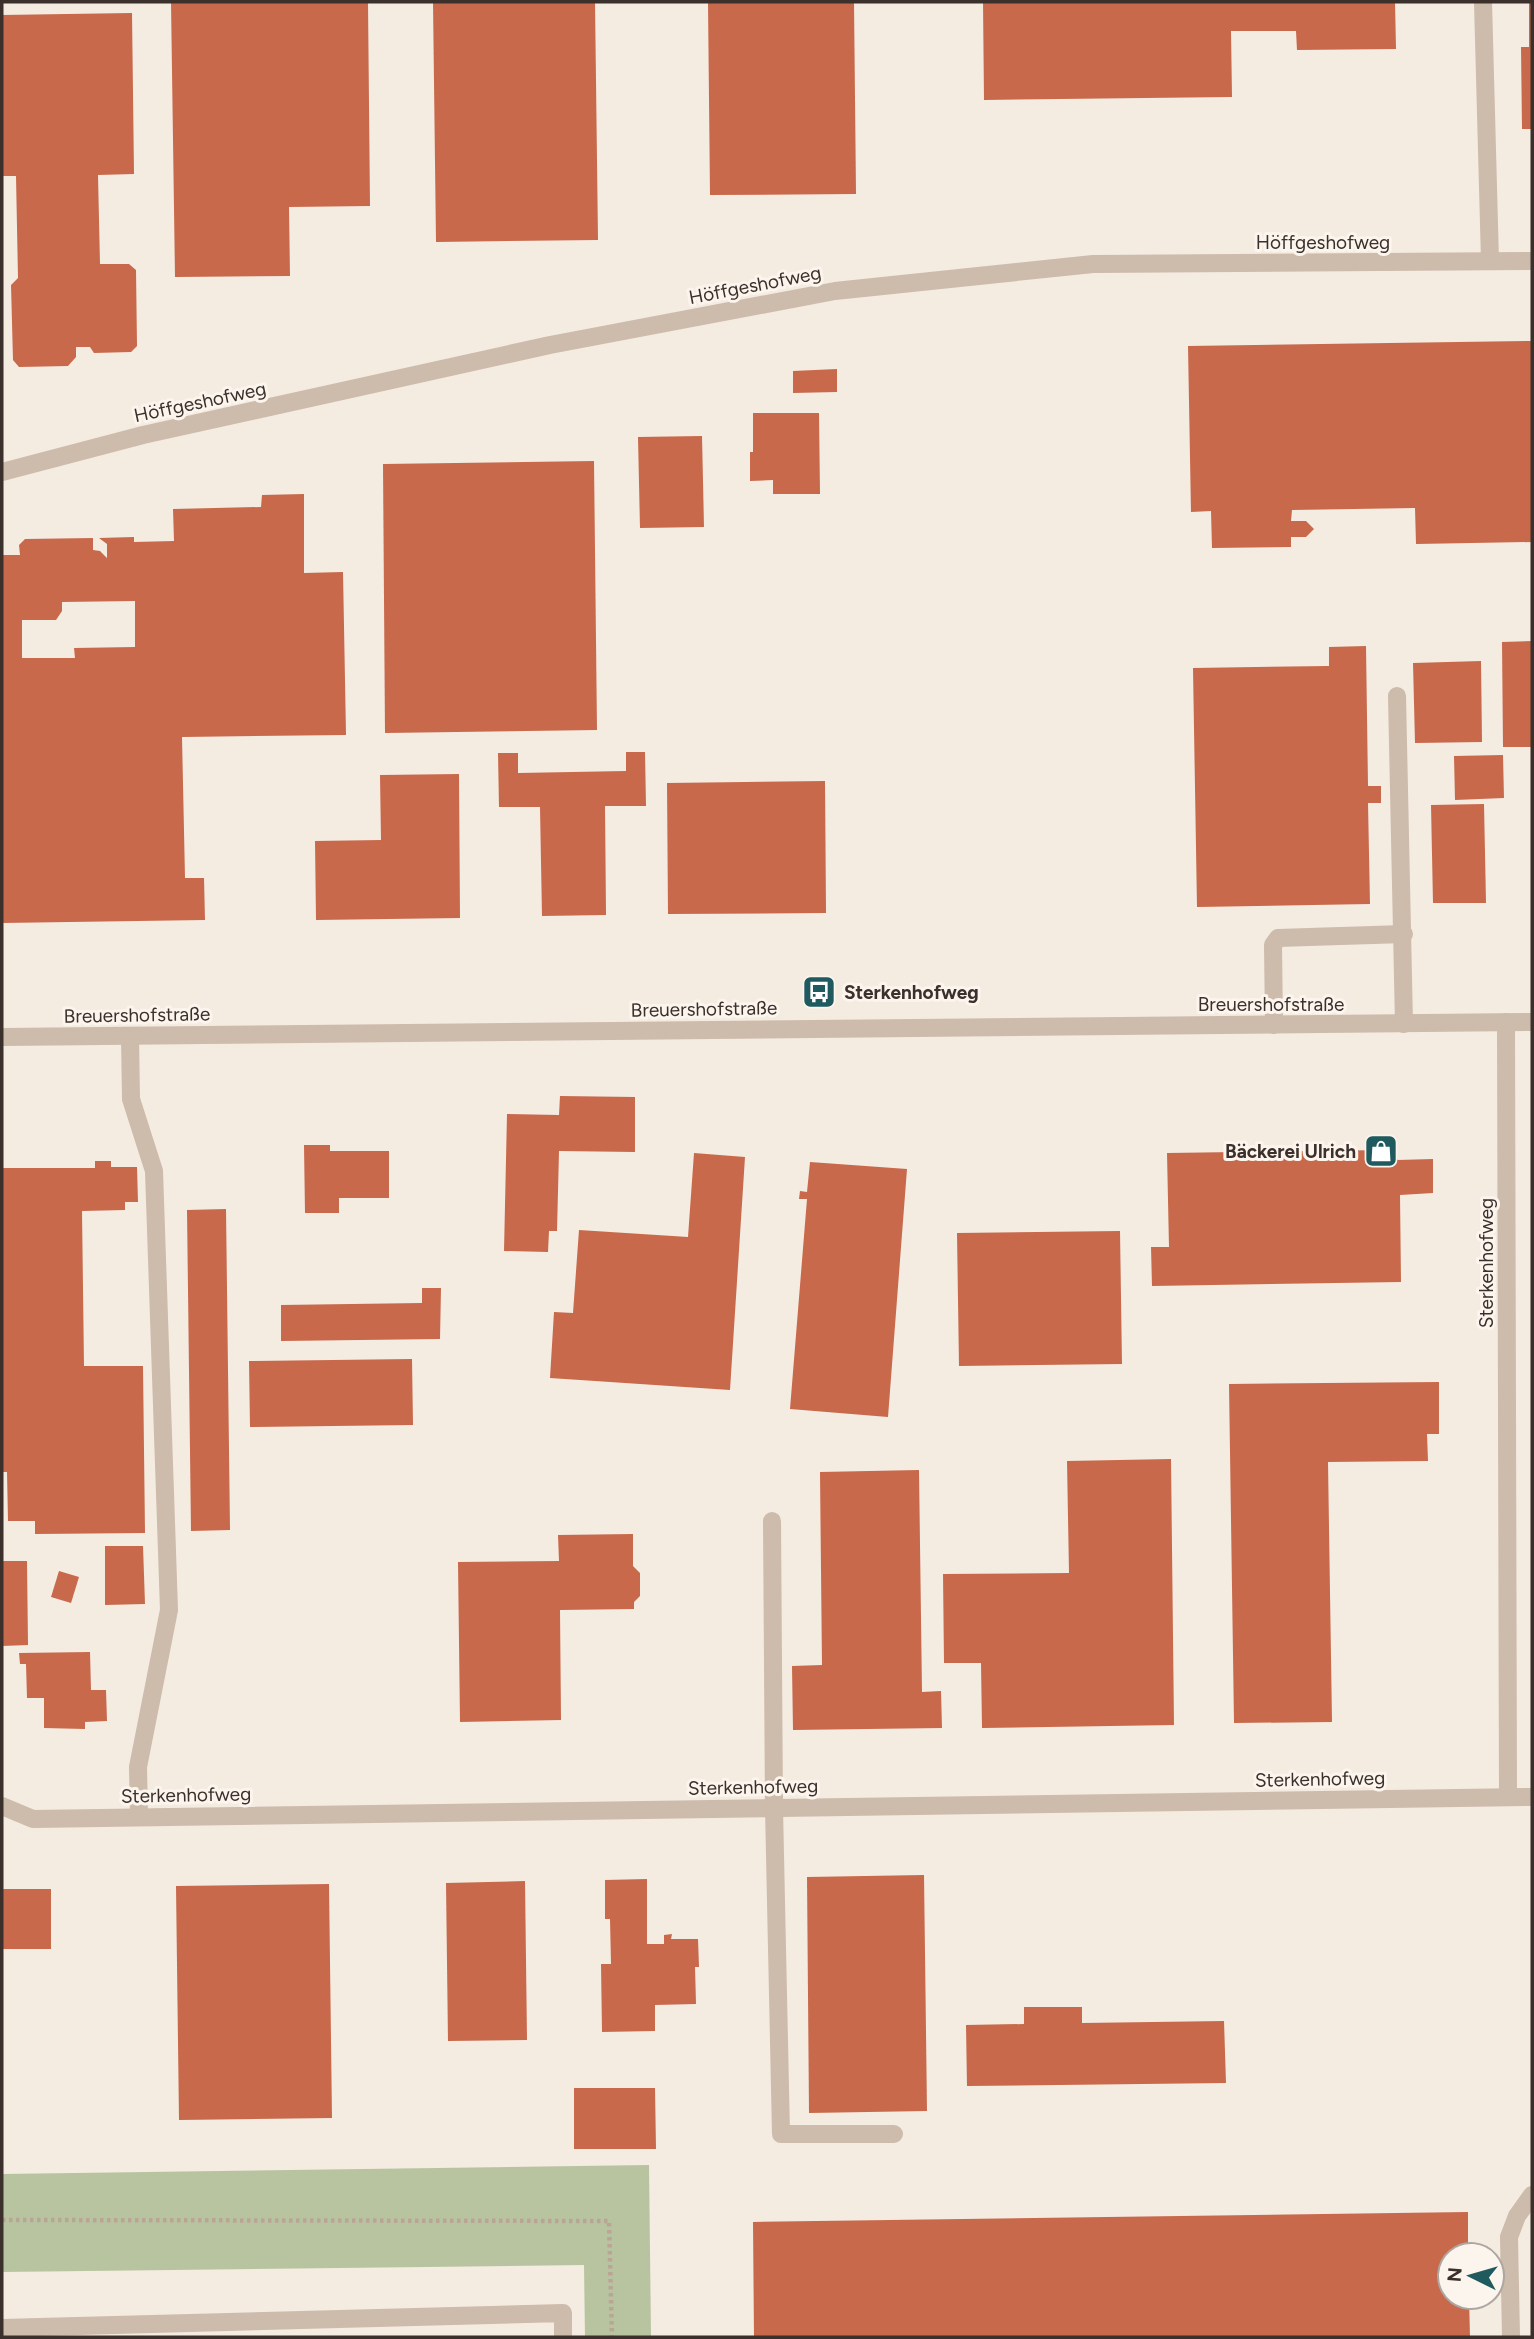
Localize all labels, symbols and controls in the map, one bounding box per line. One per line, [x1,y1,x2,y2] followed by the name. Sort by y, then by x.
[1256,231,1390,254] street label: Höffgeshofweg
[687,261,823,309] street label: Höffgeshofweg
[132,377,268,427] street label: Höffgeshofweg
[800,973,838,1011] bus stop icon: Sterkenhofweg
[844,981,979,1004] place label: Sterkenhofweg
[1198,993,1344,1016] street label: Breuershofstraße
[631,996,777,1022] street label: Breuershofstraße
[64,1002,210,1028] street label: Breuershofstraße
[1362,1132,1400,1170] shop icon: Bäckerei Ulrich
[1225,1140,1356,1163] place label: Bäckerei Ulrich
[1475,1198,1498,1328] street label: Sterkenhofweg
[1255,1766,1385,1792] street label: Sterkenhofweg
[688,1774,818,1800] street label: Sterkenhofweg
[121,1782,251,1808] street label: Sterkenhofweg
[1436,2241,1506,2311] north arrow
[1442,2266,1467,2283] text: N

